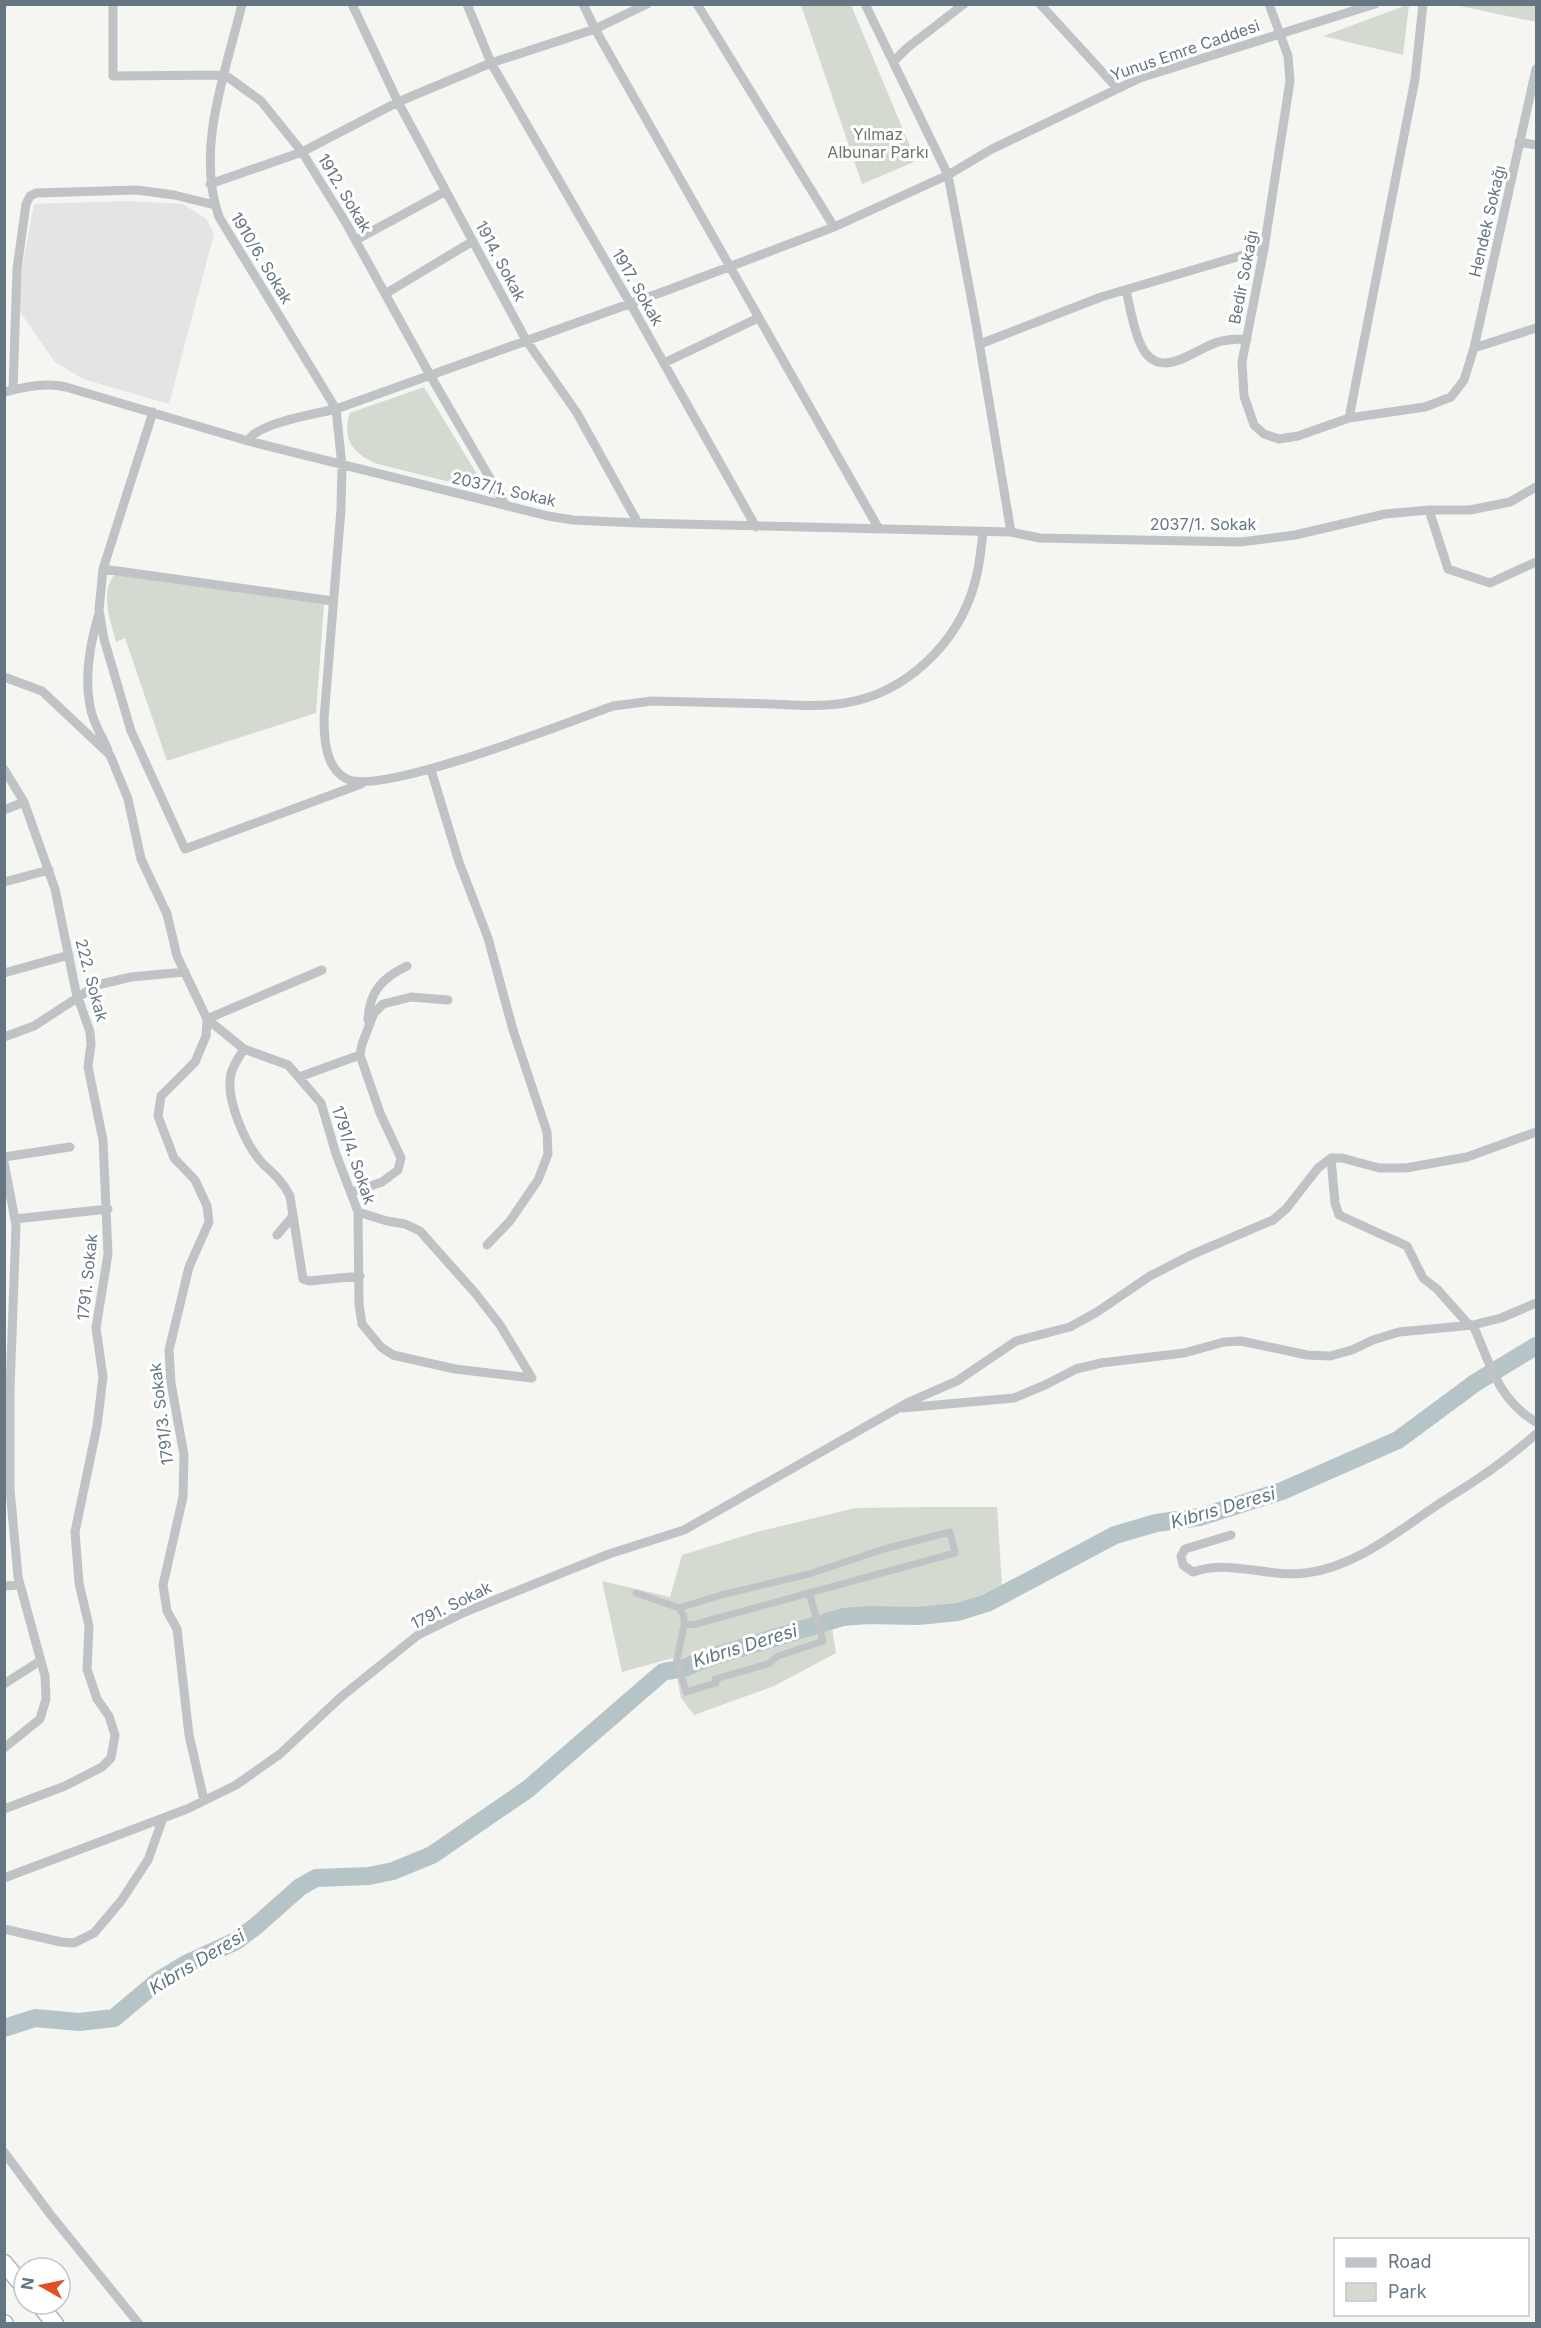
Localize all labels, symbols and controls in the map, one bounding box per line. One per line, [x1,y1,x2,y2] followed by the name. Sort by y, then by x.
[1108,15,1262,85] street label: Yunus Emre Caddesi
[827,124,929,162] park label: Yılmaz Albunar Parkı
[314,150,376,236] street label: 1912. Sokak
[1464,163,1510,279] street label: Hendek Sokağı
[227,208,297,308] street label: 1910/6. Sokak
[471,217,531,305] street label: 1914. Sokak
[1224,228,1262,326] street label: Bedir Sokağı
[608,245,668,329] street label: 1917. Sokak
[450,467,558,511] street label: 2037/1. Sokak
[1150,514,1257,534] street label: 2037/1. Sokak
[71,936,113,1024] street label: 222. Sokak
[328,1103,380,1207] street label: 1791/4. Sokak
[72,1232,102,1321] street label: 1791. Sokak
[145,1362,177,1466] street label: 1791/3. Sokak
[1168,1482,1278,1532] water label: Kıbrıs Deresi
[407,1577,495,1633] street label: 1791. Sokak
[690,1620,800,1671] water label: Kıbrıs Deresi
[145,1924,249,1998] water label: Kıbrıs Deresi
[1334,2238,1529,2316] legend
[1388,2251,1431,2272] text: Road
[12,2256,72,2316] north arrow
[16,2276,38,2291] text: N
[1388,2281,1427,2302] text: Park

